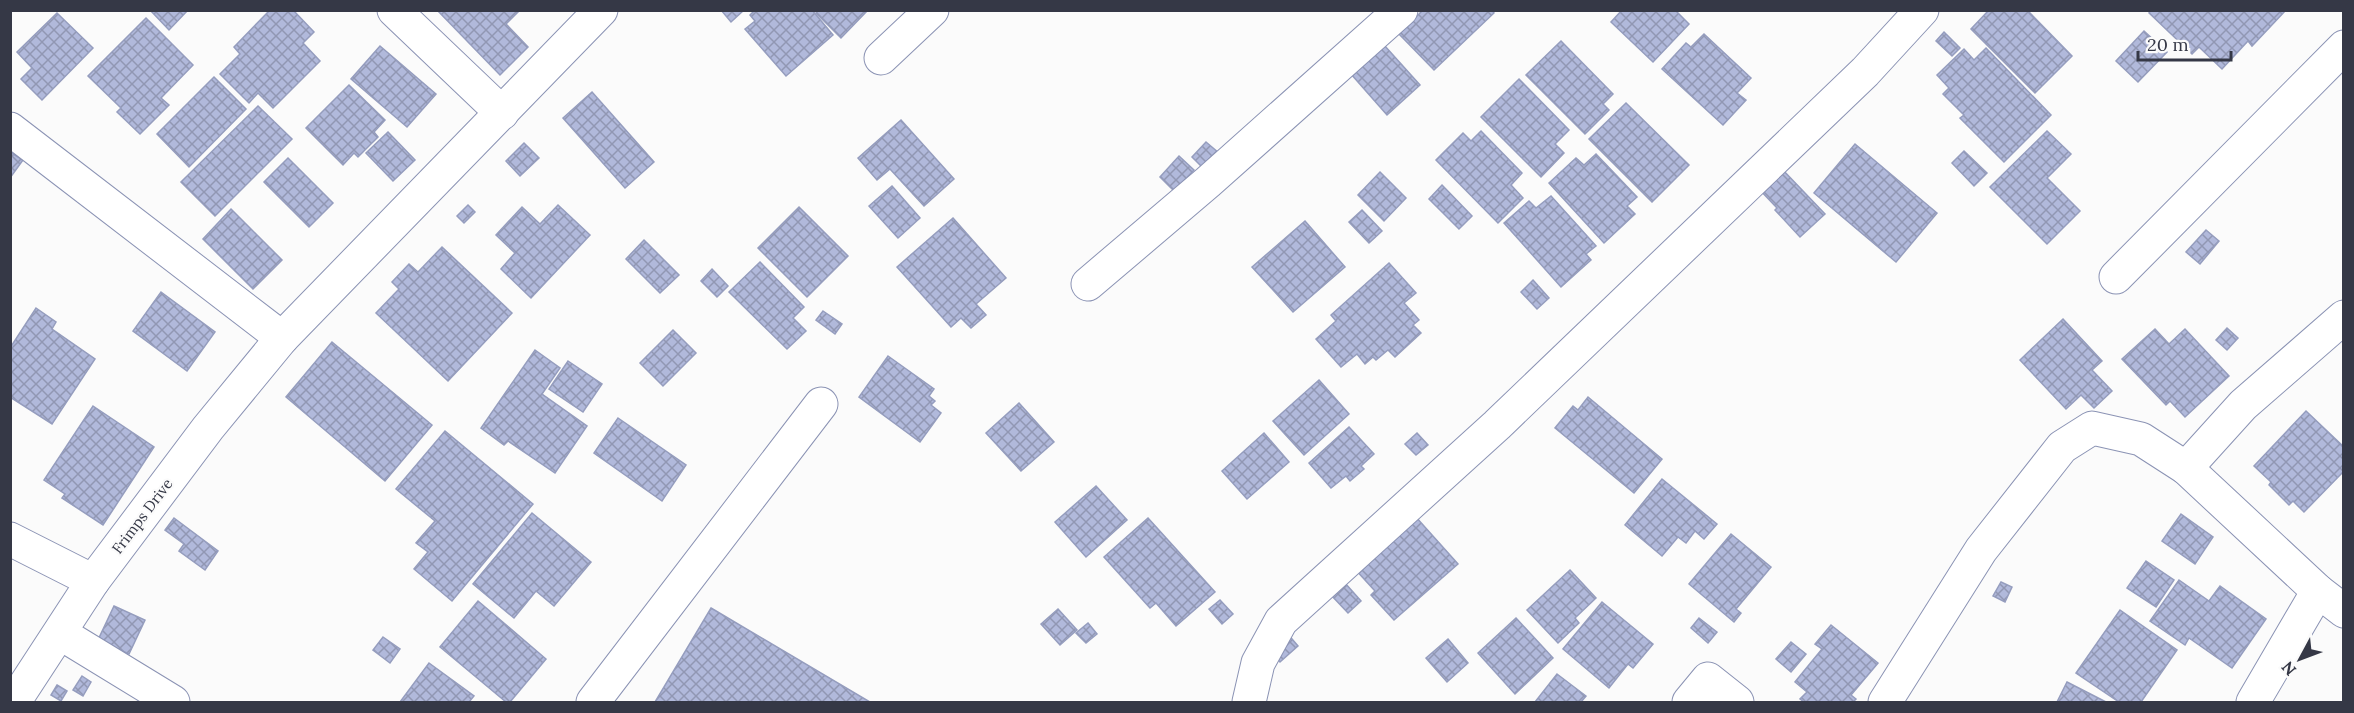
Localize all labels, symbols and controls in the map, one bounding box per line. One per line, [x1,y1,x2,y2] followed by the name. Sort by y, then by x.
[2138,24,2231,62] scale bar
[2147,33,2189,56] text: 20 m
[107,475,177,557] street label: Frimps Drive
[2270,629,2330,689] north arrow
[2277,658,2300,680] text: N

